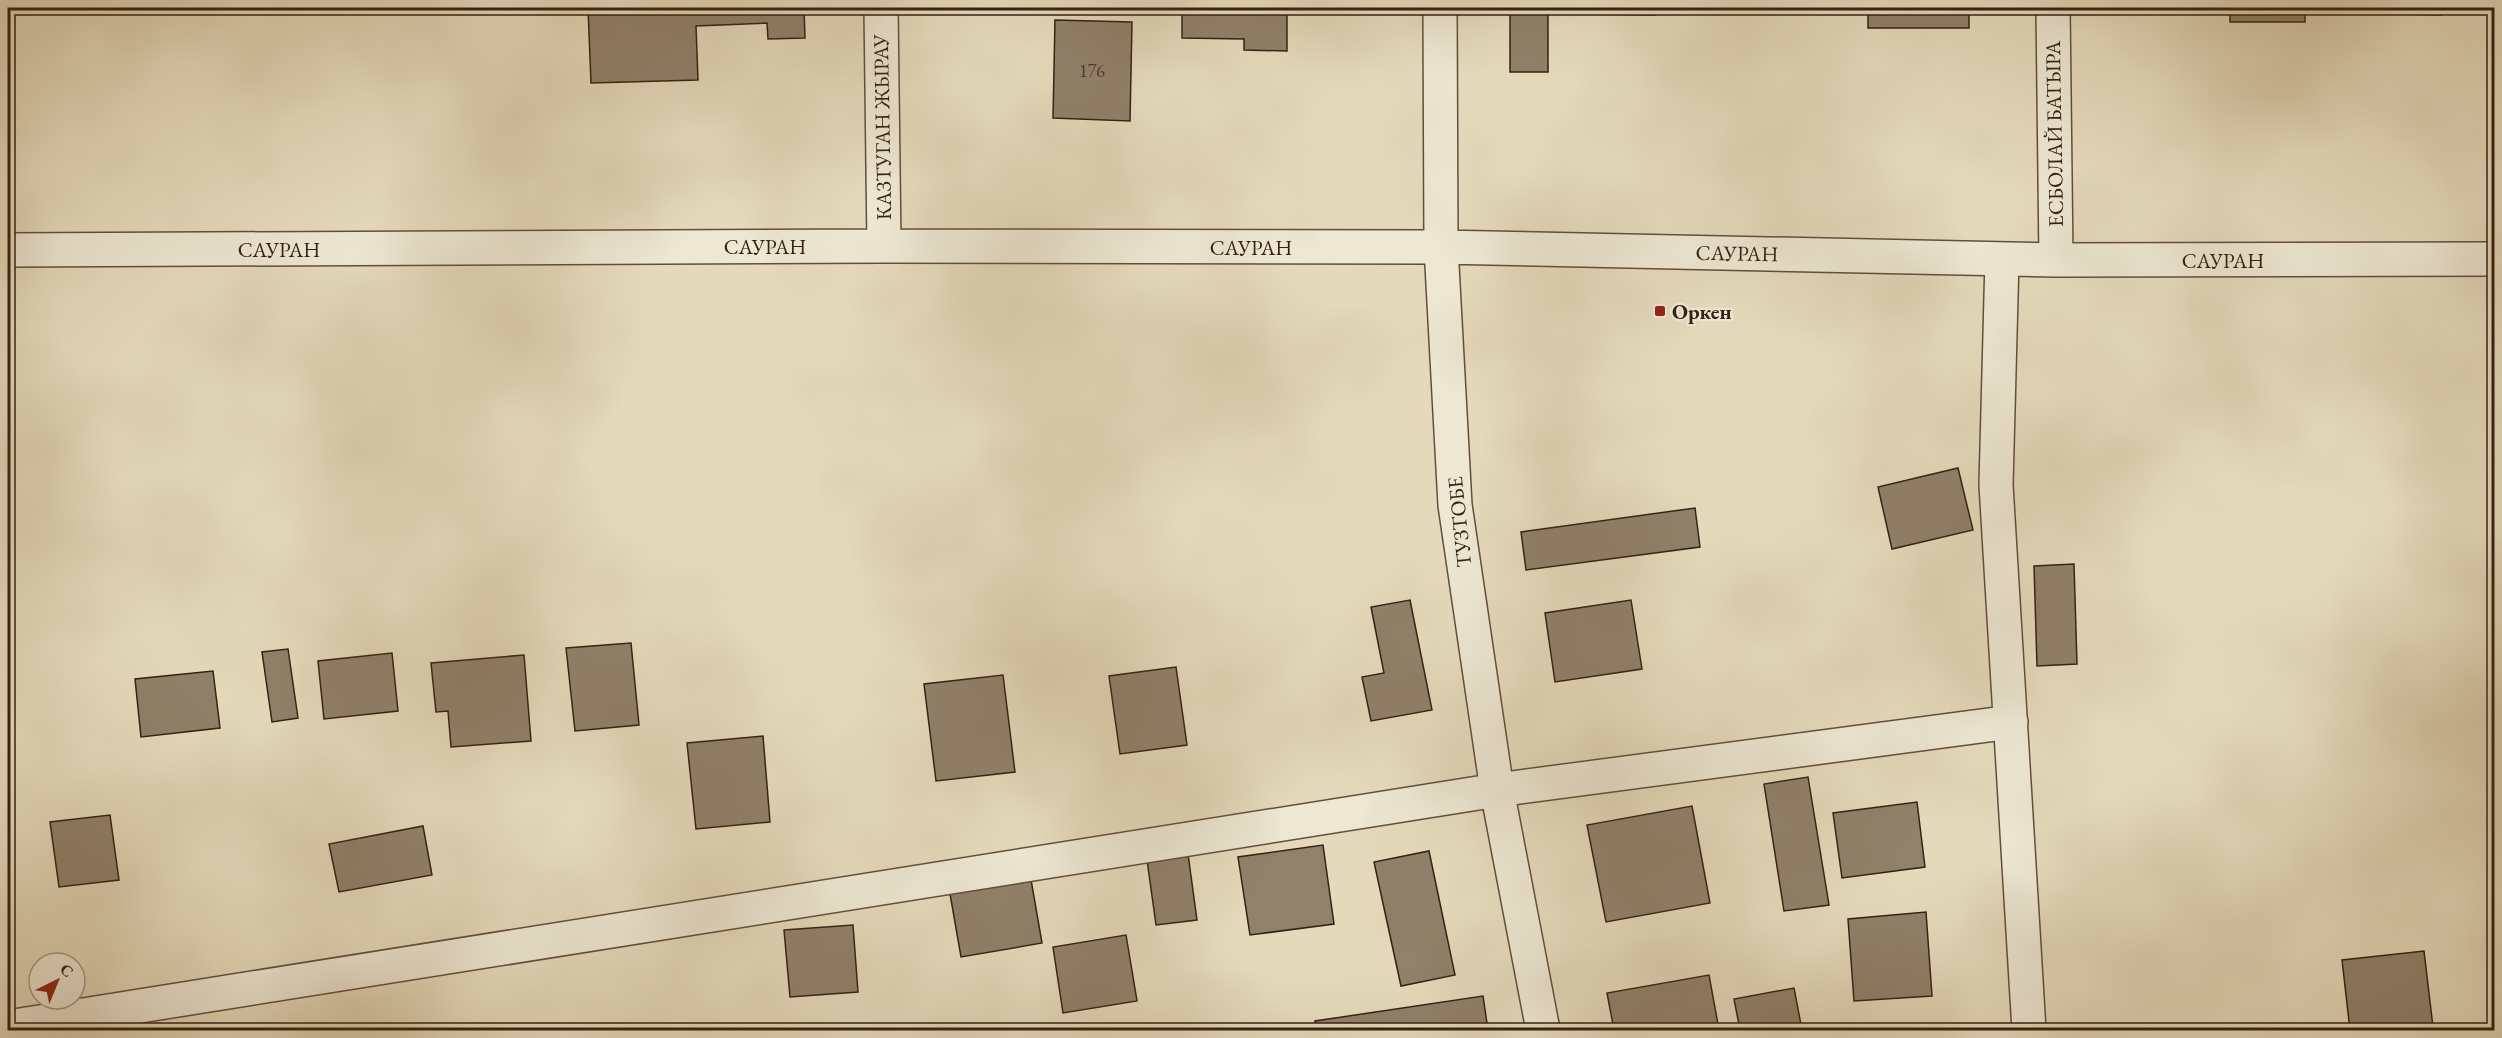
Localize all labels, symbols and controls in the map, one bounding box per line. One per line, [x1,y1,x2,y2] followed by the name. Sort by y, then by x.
[867,33,897,220] street label: КАЗТУГАН ЖЫРАУ
[2039,40,2069,227] street label: ЕСБОЛАЙ БАТЫРА
[1079,59,1105,82] house number: 176
[724,233,806,260] street label: САУРАН
[1210,234,1292,261] street label: САУРАН
[238,236,320,263] street label: САУРАН
[1695,239,1779,267] street label: САУРАН
[2182,247,2264,274] street label: САУРАН
[1672,298,1732,325] place label: Оркен
[1653,304,1667,318] marker: Оркен
[1441,475,1477,569] street label: ТУЗТОБЕ
[27,951,87,1011] north arrow
[56,959,78,982] text: С

